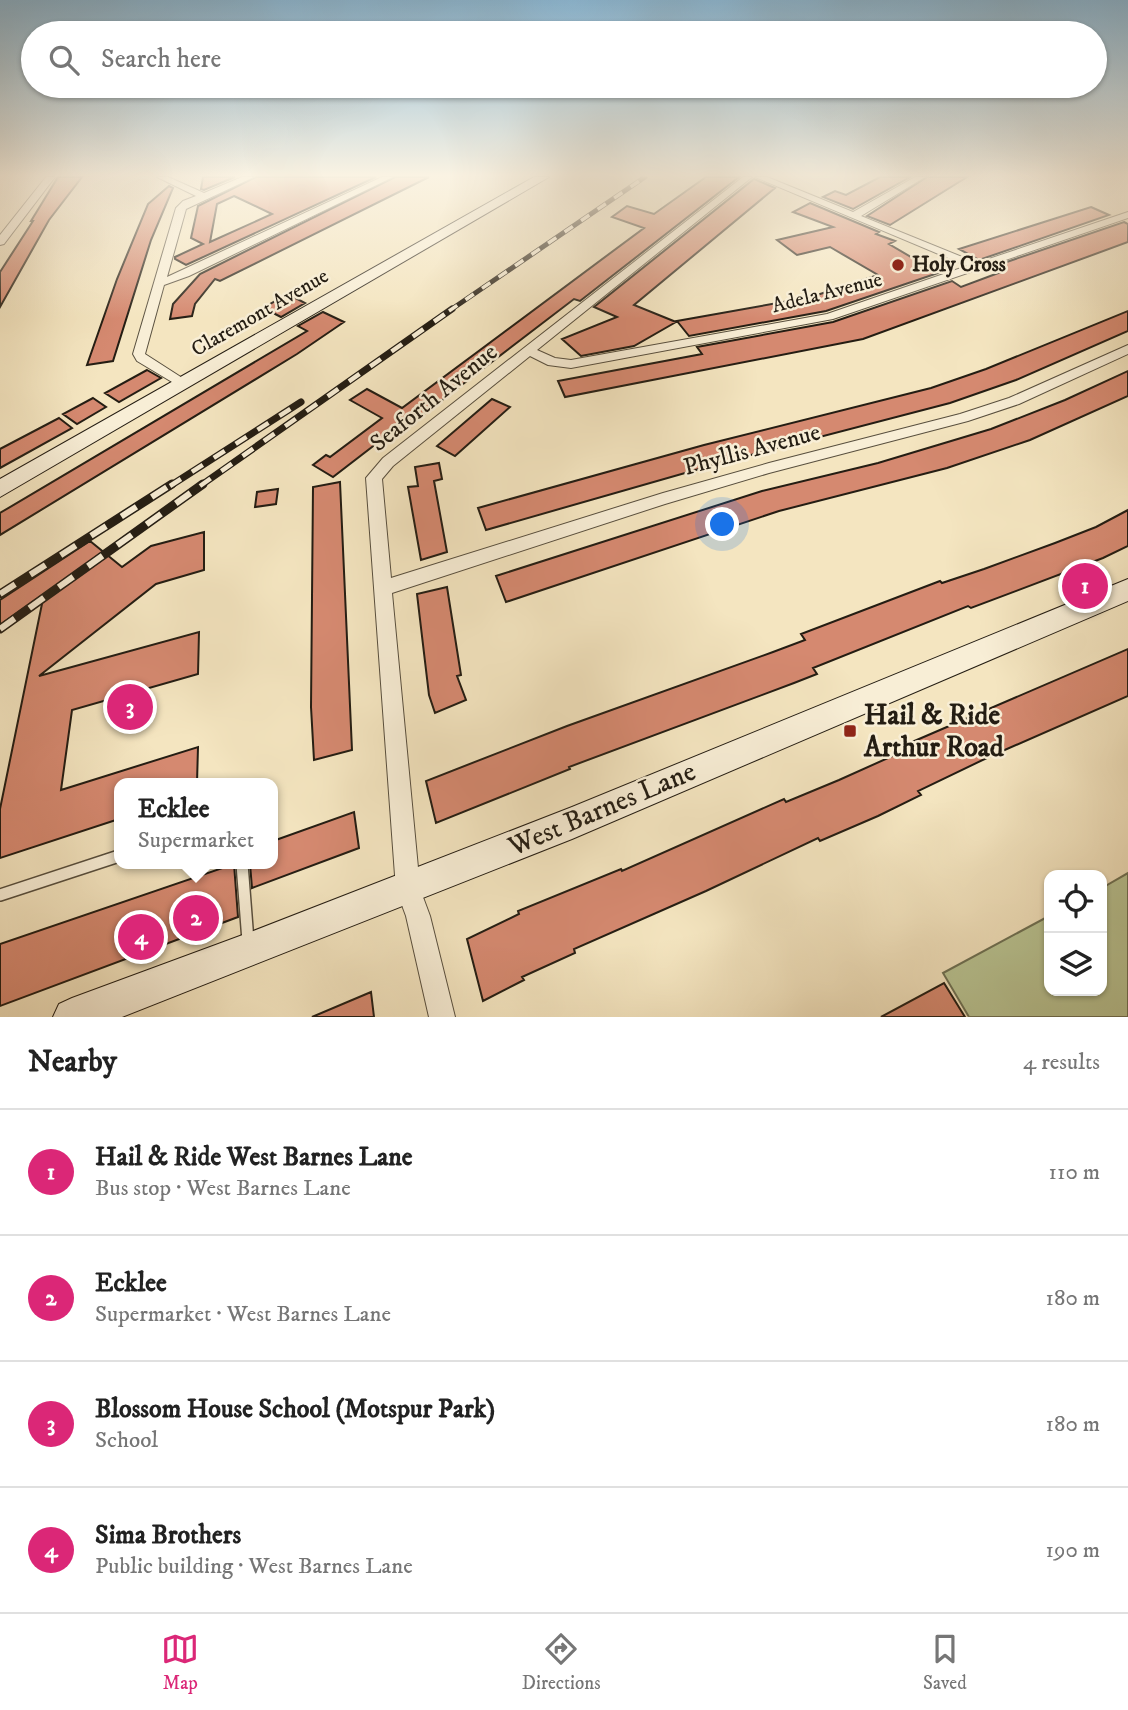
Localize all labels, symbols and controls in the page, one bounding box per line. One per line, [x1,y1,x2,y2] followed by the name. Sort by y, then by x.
[21,21,1107,98] search box
[45,41,83,79] icon: search
[101,43,221,76] text: Search here
[912,252,1006,278] place label: Holy Cross
[890,257,906,273] marker: Holy Cross
[187,263,334,363] street label: Claremont Avenue
[769,267,885,319] street label: Adela Avenue
[364,337,504,459] street label: Seaforth Avenue
[680,417,824,483] street label: Phyllis Avenue
[705,507,739,541] your location
[1062,560,1108,612] pin: 1
[107,681,153,733] pin: 3
[863,698,1005,765] place label: Hail & Ride Arthur Road
[842,723,858,739] marker: Hail & Ride Arthur Road
[502,754,701,865] street label: West Barnes Lane
[114,778,278,869] popup
[138,793,210,826] text: Ecklee
[138,826,254,855] text: Supermarket
[1044,870,1107,996] map controls
[1044,870,1107,933] button: locate
[173,892,219,944] pin: 2
[118,911,164,963] pin: 4
[1044,933,1107,996] button: layers
[28,1044,117,1081] text: Nearby
[1023,1048,1100,1077] text: 4 results
[95,1141,413,1174] text: Hail & Ride West Barnes Lane
[47,1158,55,1187] text: 1
[1049,1158,1100,1187] text: 110 m
[95,1174,351,1203] text: Bus stop · West Barnes Lane
[95,1267,167,1300] text: Ecklee
[45,1284,57,1313] text: 2
[1045,1284,1100,1313] text: 180 m
[95,1300,391,1329] text: Supermarket · West Barnes Lane
[95,1393,495,1426] text: Blossom House School (Motspur Park)
[47,1410,55,1439] text: 3
[1045,1410,1100,1439] text: 180 m
[95,1426,158,1455] text: School
[95,1519,241,1552] text: Sima Brothers
[44,1536,58,1565] text: 4
[1046,1536,1100,1565] text: 190 m
[95,1552,413,1581] text: Public building · West Barnes Lane
[161,1630,199,1695] tab: Map
[522,1630,601,1695] tab: Directions
[923,1630,967,1695] tab: Saved

